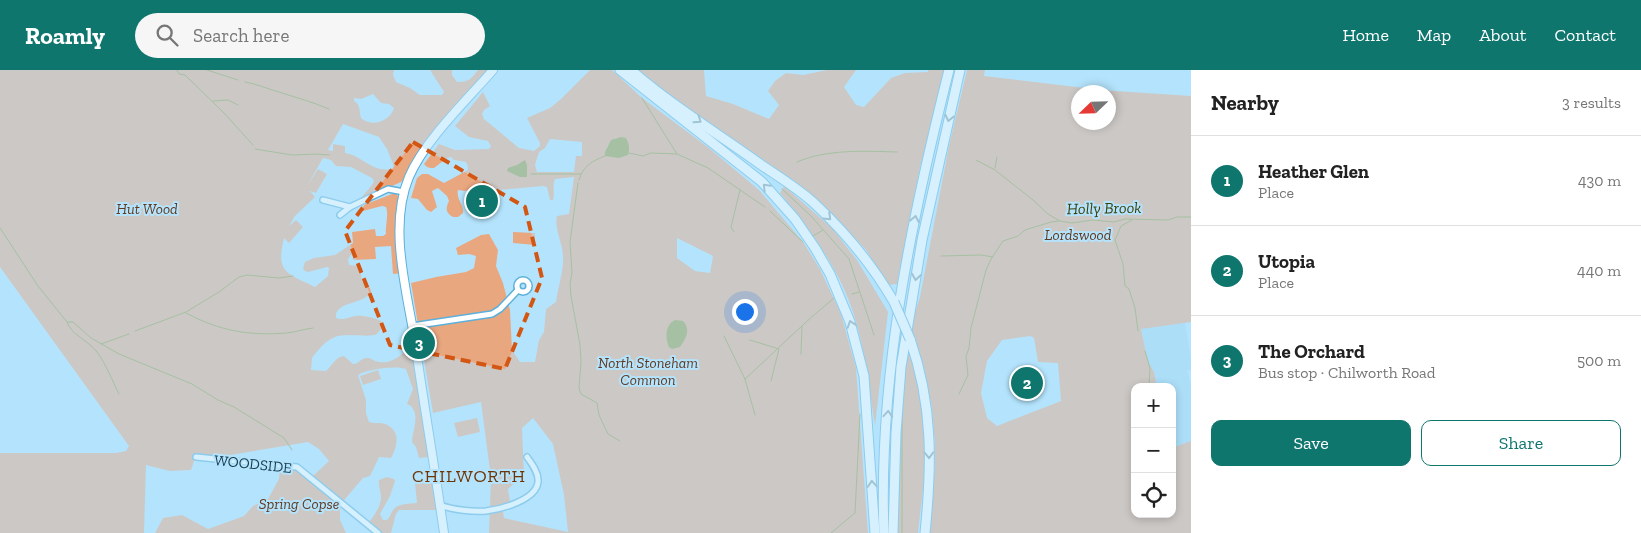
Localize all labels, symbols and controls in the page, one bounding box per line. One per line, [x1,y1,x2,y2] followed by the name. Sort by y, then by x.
[135,13,485,58] search box
[25,21,105,50] text: Roamly
[153,21,181,49] icon: search
[193,24,289,47] text: Search here
[1342,24,1389,46] text: Home
[1417,24,1451,46] text: Map
[1479,24,1526,46] text: About
[1554,24,1616,46] text: Contact
[1071,85,1116,130] north arrow
[1211,90,1279,115] text: Nearby
[1562,93,1621,112] text: 3 results
[944,113,955,122] one-way arrow
[692,115,701,123] one-way arrow
[1258,160,1369,183] text: Heather Glen
[1224,171,1230,190] text: 1
[1578,171,1621,190] text: 430 m
[466,182,498,220] pin: 1
[1258,183,1294,202] text: Place
[763,184,772,193] one-way arrow
[1066,198,1142,218] water label: Holly Brook
[116,200,178,218] park label: Hut Wood
[823,211,832,220] one-way arrow
[909,214,919,223] one-way arrow
[1045,226,1112,244] park label: Lordswood
[1258,250,1315,273] text: Utopia
[1223,261,1231,280] text: 2
[1577,261,1621,280] text: 440 m
[911,272,921,281] one-way arrow
[1258,273,1294,292] text: Place
[732,299,758,325] your location
[846,320,856,329] one-way arrow
[403,324,435,362] pin: 3
[1258,340,1365,363] text: The Orchard
[1223,351,1231,370] text: 3
[1577,351,1621,370] text: 500 m
[598,354,698,389] park label: North Stoneham Common
[1258,363,1436,382] text: Bus stop · Chilworth Road
[1011,364,1043,402] pin: 2
[1131,383,1176,518] map controls
[1131,383,1176,428] button: +
[882,410,893,418] one-way arrow
[1211,420,1411,466] button: Save
[1421,420,1621,466] button: Share
[1131,428,1176,473] button: −
[213,451,293,477] street label: WOODSIDE
[924,452,935,460] one-way arrow
[412,465,526,487] district label: CHILWORTH
[1131,473,1176,518] button: locate
[867,480,878,488] one-way arrow
[259,495,339,513] park label: Spring Copse

